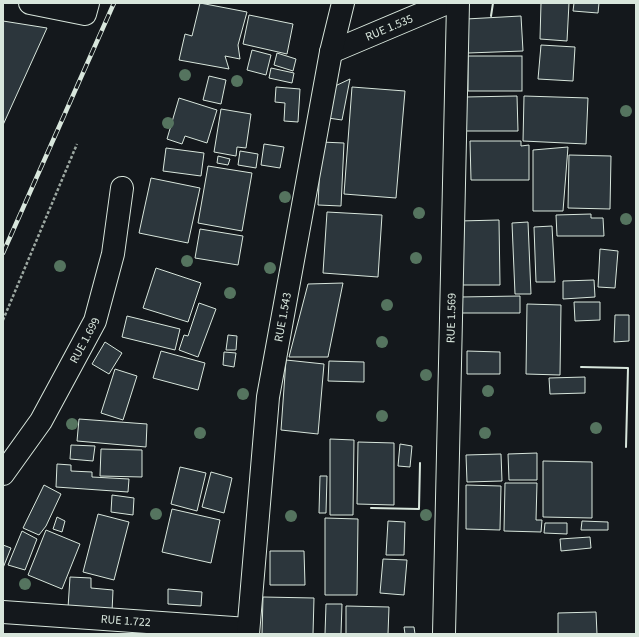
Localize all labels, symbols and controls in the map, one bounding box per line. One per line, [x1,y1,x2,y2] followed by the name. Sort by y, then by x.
[363,10,416,46] street label: RUE 1.535
[270,291,296,343] street label: RUE 1.543
[442,293,461,343] street label: RUE 1.569
[66,316,105,367] street label: RUE 1.699
[100,611,151,631] street label: RUE 1.722

